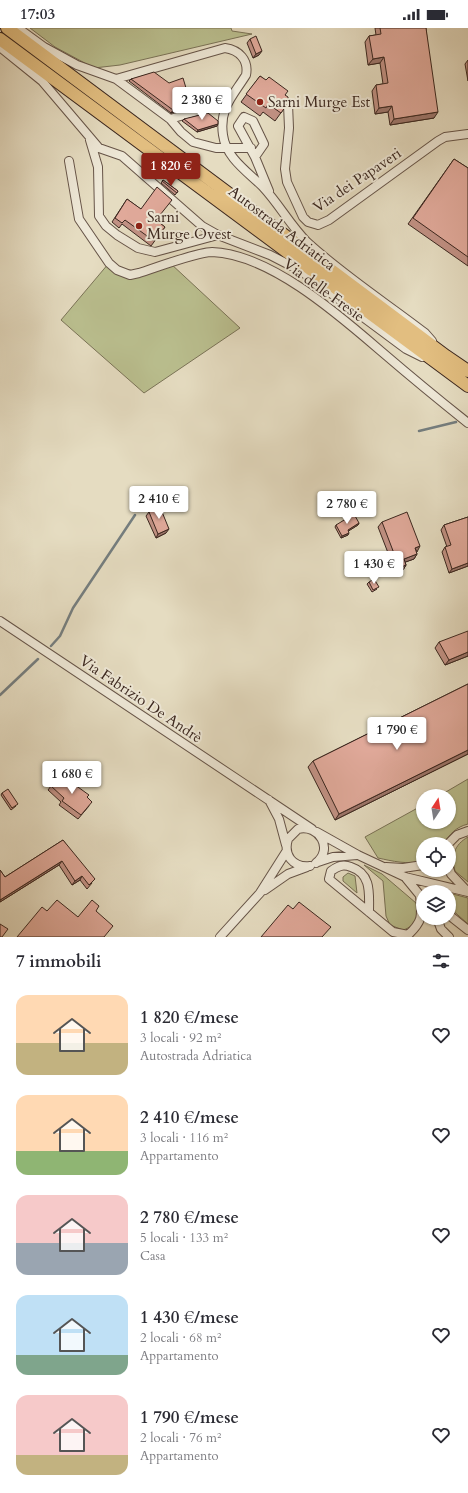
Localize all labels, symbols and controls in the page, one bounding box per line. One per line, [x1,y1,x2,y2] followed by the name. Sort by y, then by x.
[20,4,55,24] text: 17:03
[165,87,239,121] pin: 2 380 €
[181,91,223,109] text: 2 380 €
[268,92,371,112] place label: Sarni Murge Est
[255,97,265,107] marker: Sarni Murge Est
[309,143,405,217] street label: Via dei Papaveri
[134,153,208,187] pin: 1 820 €
[150,157,192,175] text: 1 820 €
[224,181,340,275] street label: Autostrada Adriatica
[147,207,231,244] place label: Sarni Murge Ovest
[134,221,144,231] marker: Sarni Murge Ovest
[279,254,369,326] street label: Via delle Fresie
[122,486,196,520] pin: 2 410 €
[138,490,180,508] text: 2 410 €
[310,491,384,525] pin: 2 780 €
[326,495,368,513] text: 2 780 €
[337,551,411,585] pin: 1 430 €
[353,555,395,573] text: 1 430 €
[76,650,206,748] street label: Via Fabrizio De Andrè
[360,717,434,751] pin: 1 790 €
[376,721,418,739] text: 1 790 €
[35,761,109,795] pin: 1 680 €
[51,765,93,783] text: 1 680 €
[416,789,456,829] north arrow
[416,789,456,925] map controls
[416,837,456,877] button: locate
[416,885,456,925] button: layers
[16,950,101,973] text: 7 immobili
[430,950,452,972] icon: filters
[140,1006,239,1029] text: 1 820 €/mese
[48,1011,96,1059] icon: home
[430,1024,452,1046] icon: heart
[140,1029,221,1047] text: 3 locali · 92 m²
[140,1047,252,1065] text: Autostrada Adriatica
[140,1106,239,1129] text: 2 410 €/mese
[48,1111,96,1159] icon: home
[430,1124,452,1146] icon: heart
[140,1129,228,1147] text: 3 locali · 116 m²
[140,1147,219,1165] text: Appartamento
[140,1206,239,1229] text: 2 780 €/mese
[48,1211,96,1259] icon: home
[430,1224,452,1246] icon: heart
[140,1229,228,1247] text: 5 locali · 133 m²
[140,1247,166,1265] text: Casa
[140,1306,239,1329] text: 1 430 €/mese
[48,1311,96,1359] icon: home
[430,1324,452,1346] icon: heart
[140,1329,221,1347] text: 2 locali · 68 m²
[140,1347,219,1365] text: Appartamento
[140,1406,239,1429] text: 1 790 €/mese
[48,1411,96,1459] icon: home
[430,1424,452,1446] icon: heart
[140,1429,221,1447] text: 2 locali · 76 m²
[140,1447,219,1465] text: Appartamento

